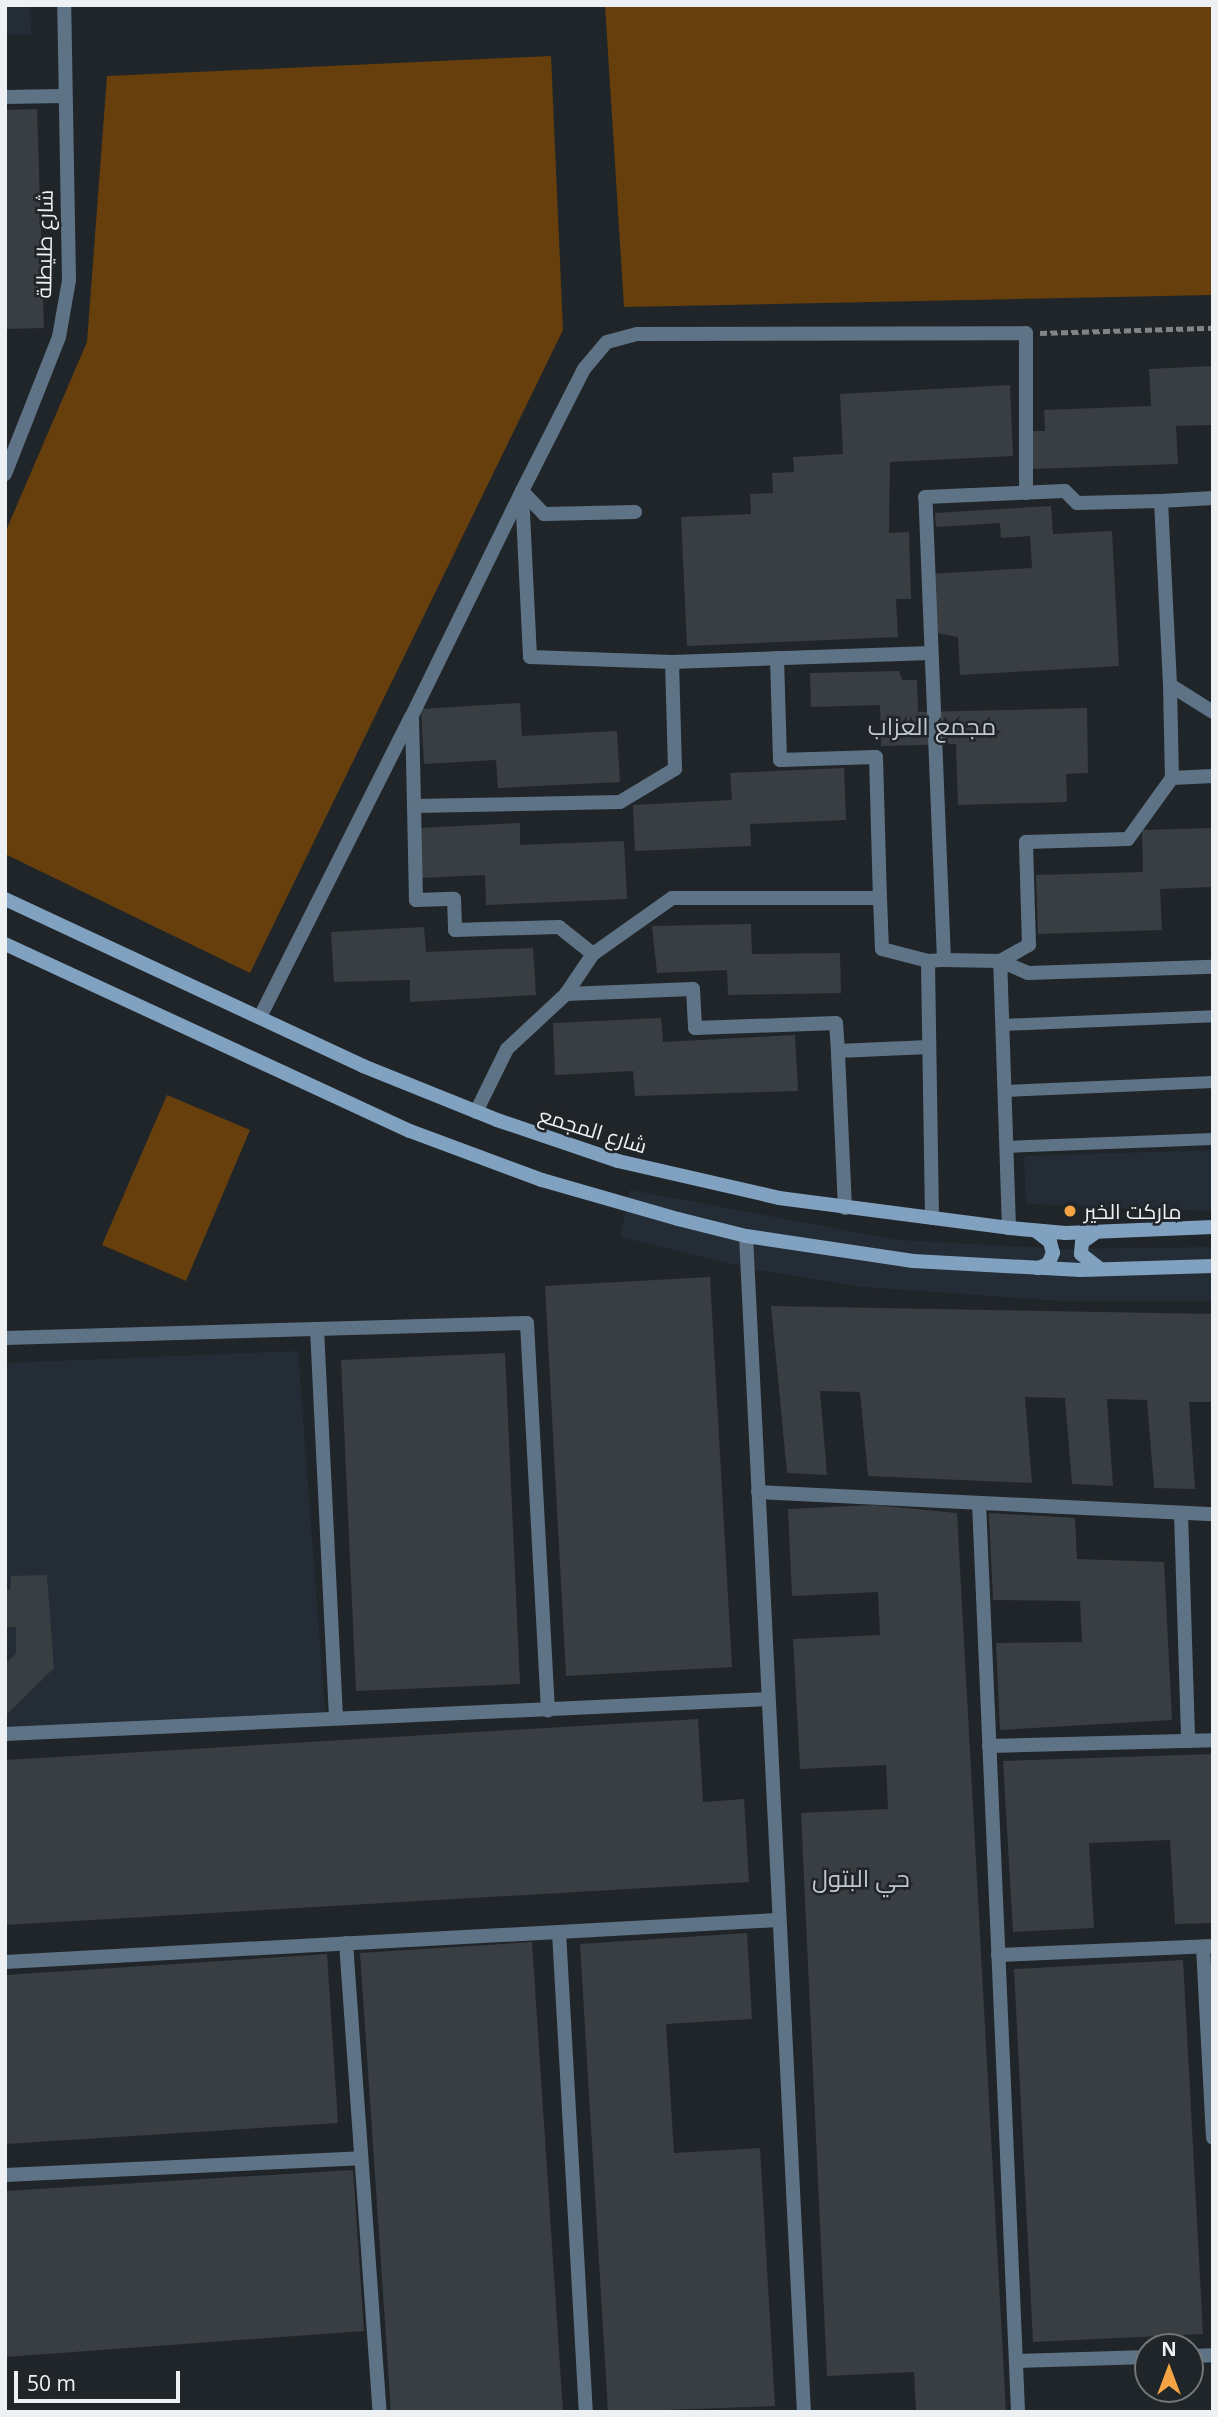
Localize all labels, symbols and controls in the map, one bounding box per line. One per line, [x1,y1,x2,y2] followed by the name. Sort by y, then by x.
[30,189,58,299] street label: شارع طليطلة
[868,712,996,740] district label: مجمع العزاب
[536,1102,650,1158] street label: شارع المجمع
[1084,1198,1181,1224] place label: ماركت الخير
[1062,1203,1078,1219] marker: ماركت الخير
[812,1864,910,1892] district label: حي البتول
[1134,2333,1204,2403] north arrow
[1161,2336,1177,2362] text: N
[18,2358,184,2402] scale bar
[27,2369,76,2397] text: 50 m

